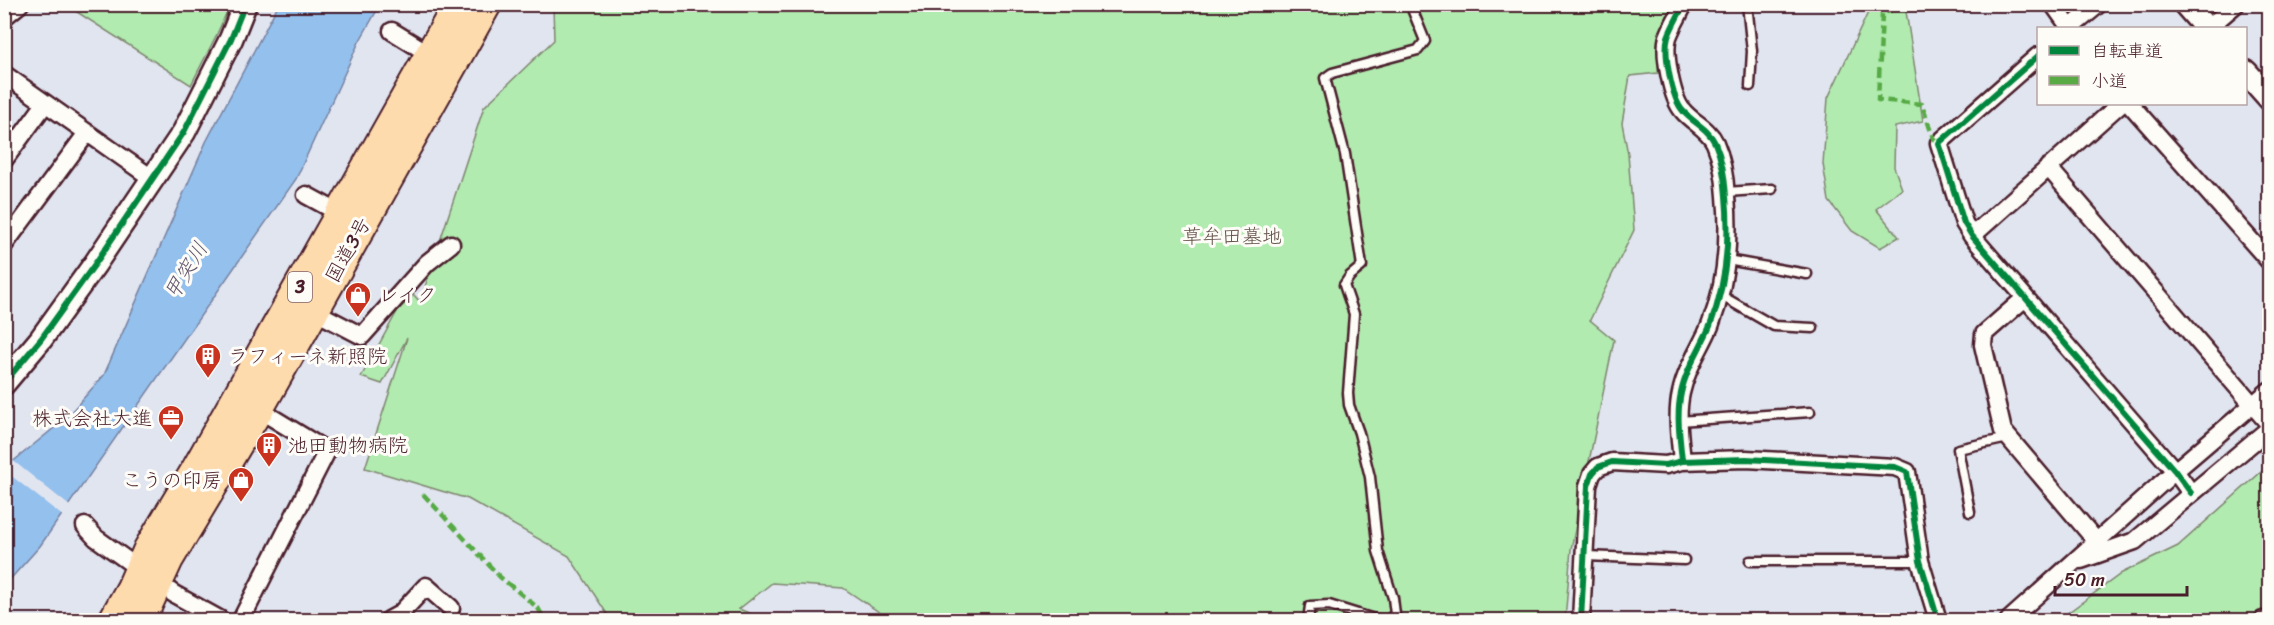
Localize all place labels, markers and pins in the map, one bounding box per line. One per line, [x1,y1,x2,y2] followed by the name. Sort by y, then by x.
[378,278,436,313] place label: レイク
[343,280,373,318] shop icon: レイク
[228,339,387,374] place label: ラフィーネ新照院
[193,341,223,379] building icon: ラフィーネ新照院
[32,401,152,436] place label: 株式会社大進
[156,403,186,441] office icon: 株式会社大進
[288,428,408,463] place label: 池田動物病院
[254,430,284,468] building icon: 池田動物病院
[122,463,222,498] place label: こうの印房
[226,465,256,503] shop icon: こうの印房

